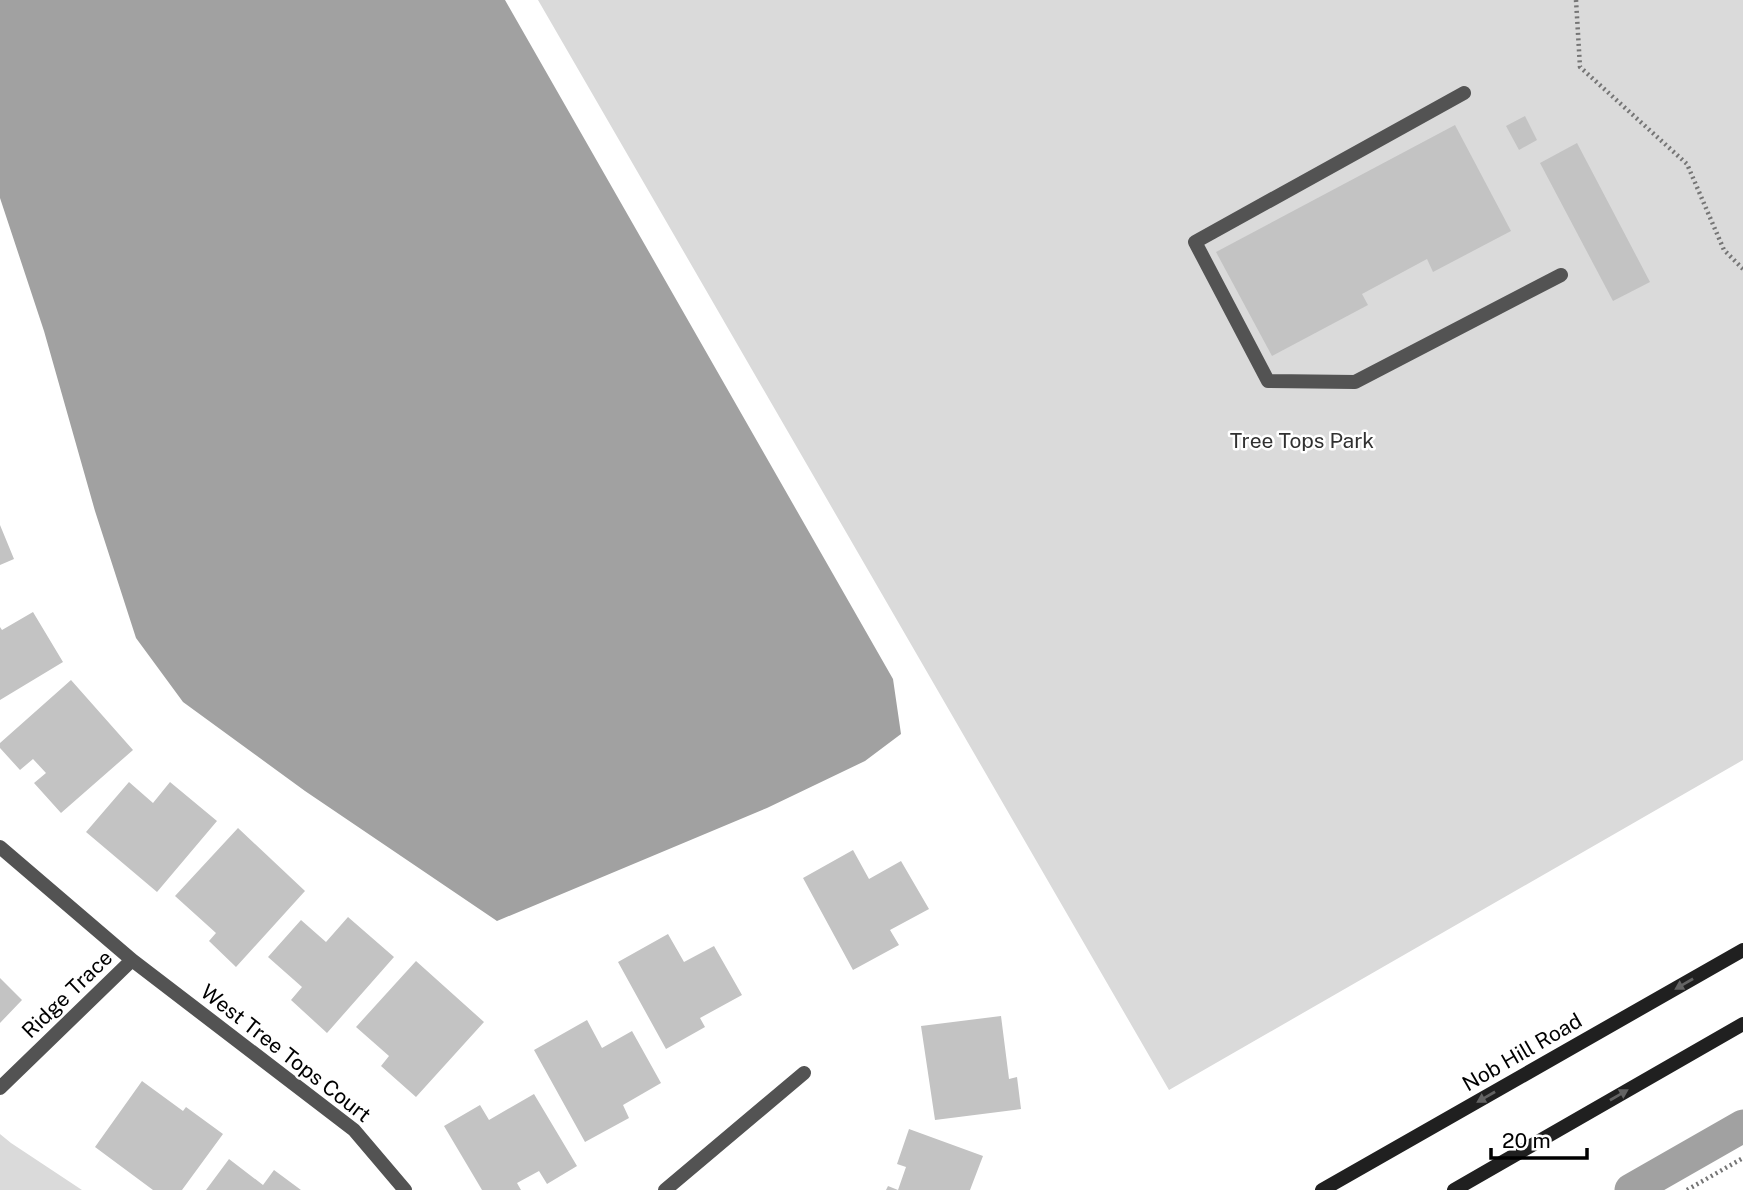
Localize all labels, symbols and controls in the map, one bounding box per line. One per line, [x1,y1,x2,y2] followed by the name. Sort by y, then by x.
[1230,428,1374,453] park label: Tree Tops Park
[17,945,117,1043] street label: Ridge Trace
[1674,978,1693,990] one-way arrow
[196,979,376,1127] street label: West Tree Tops Court
[1458,1008,1586,1096] street label: Nob Hill Road
[1610,1089,1629,1101] one-way arrow
[1476,1091,1496,1103] one-way arrow
[1491,1116,1587,1160] scale bar
[1502,1128,1551,1153] text: 20 m

